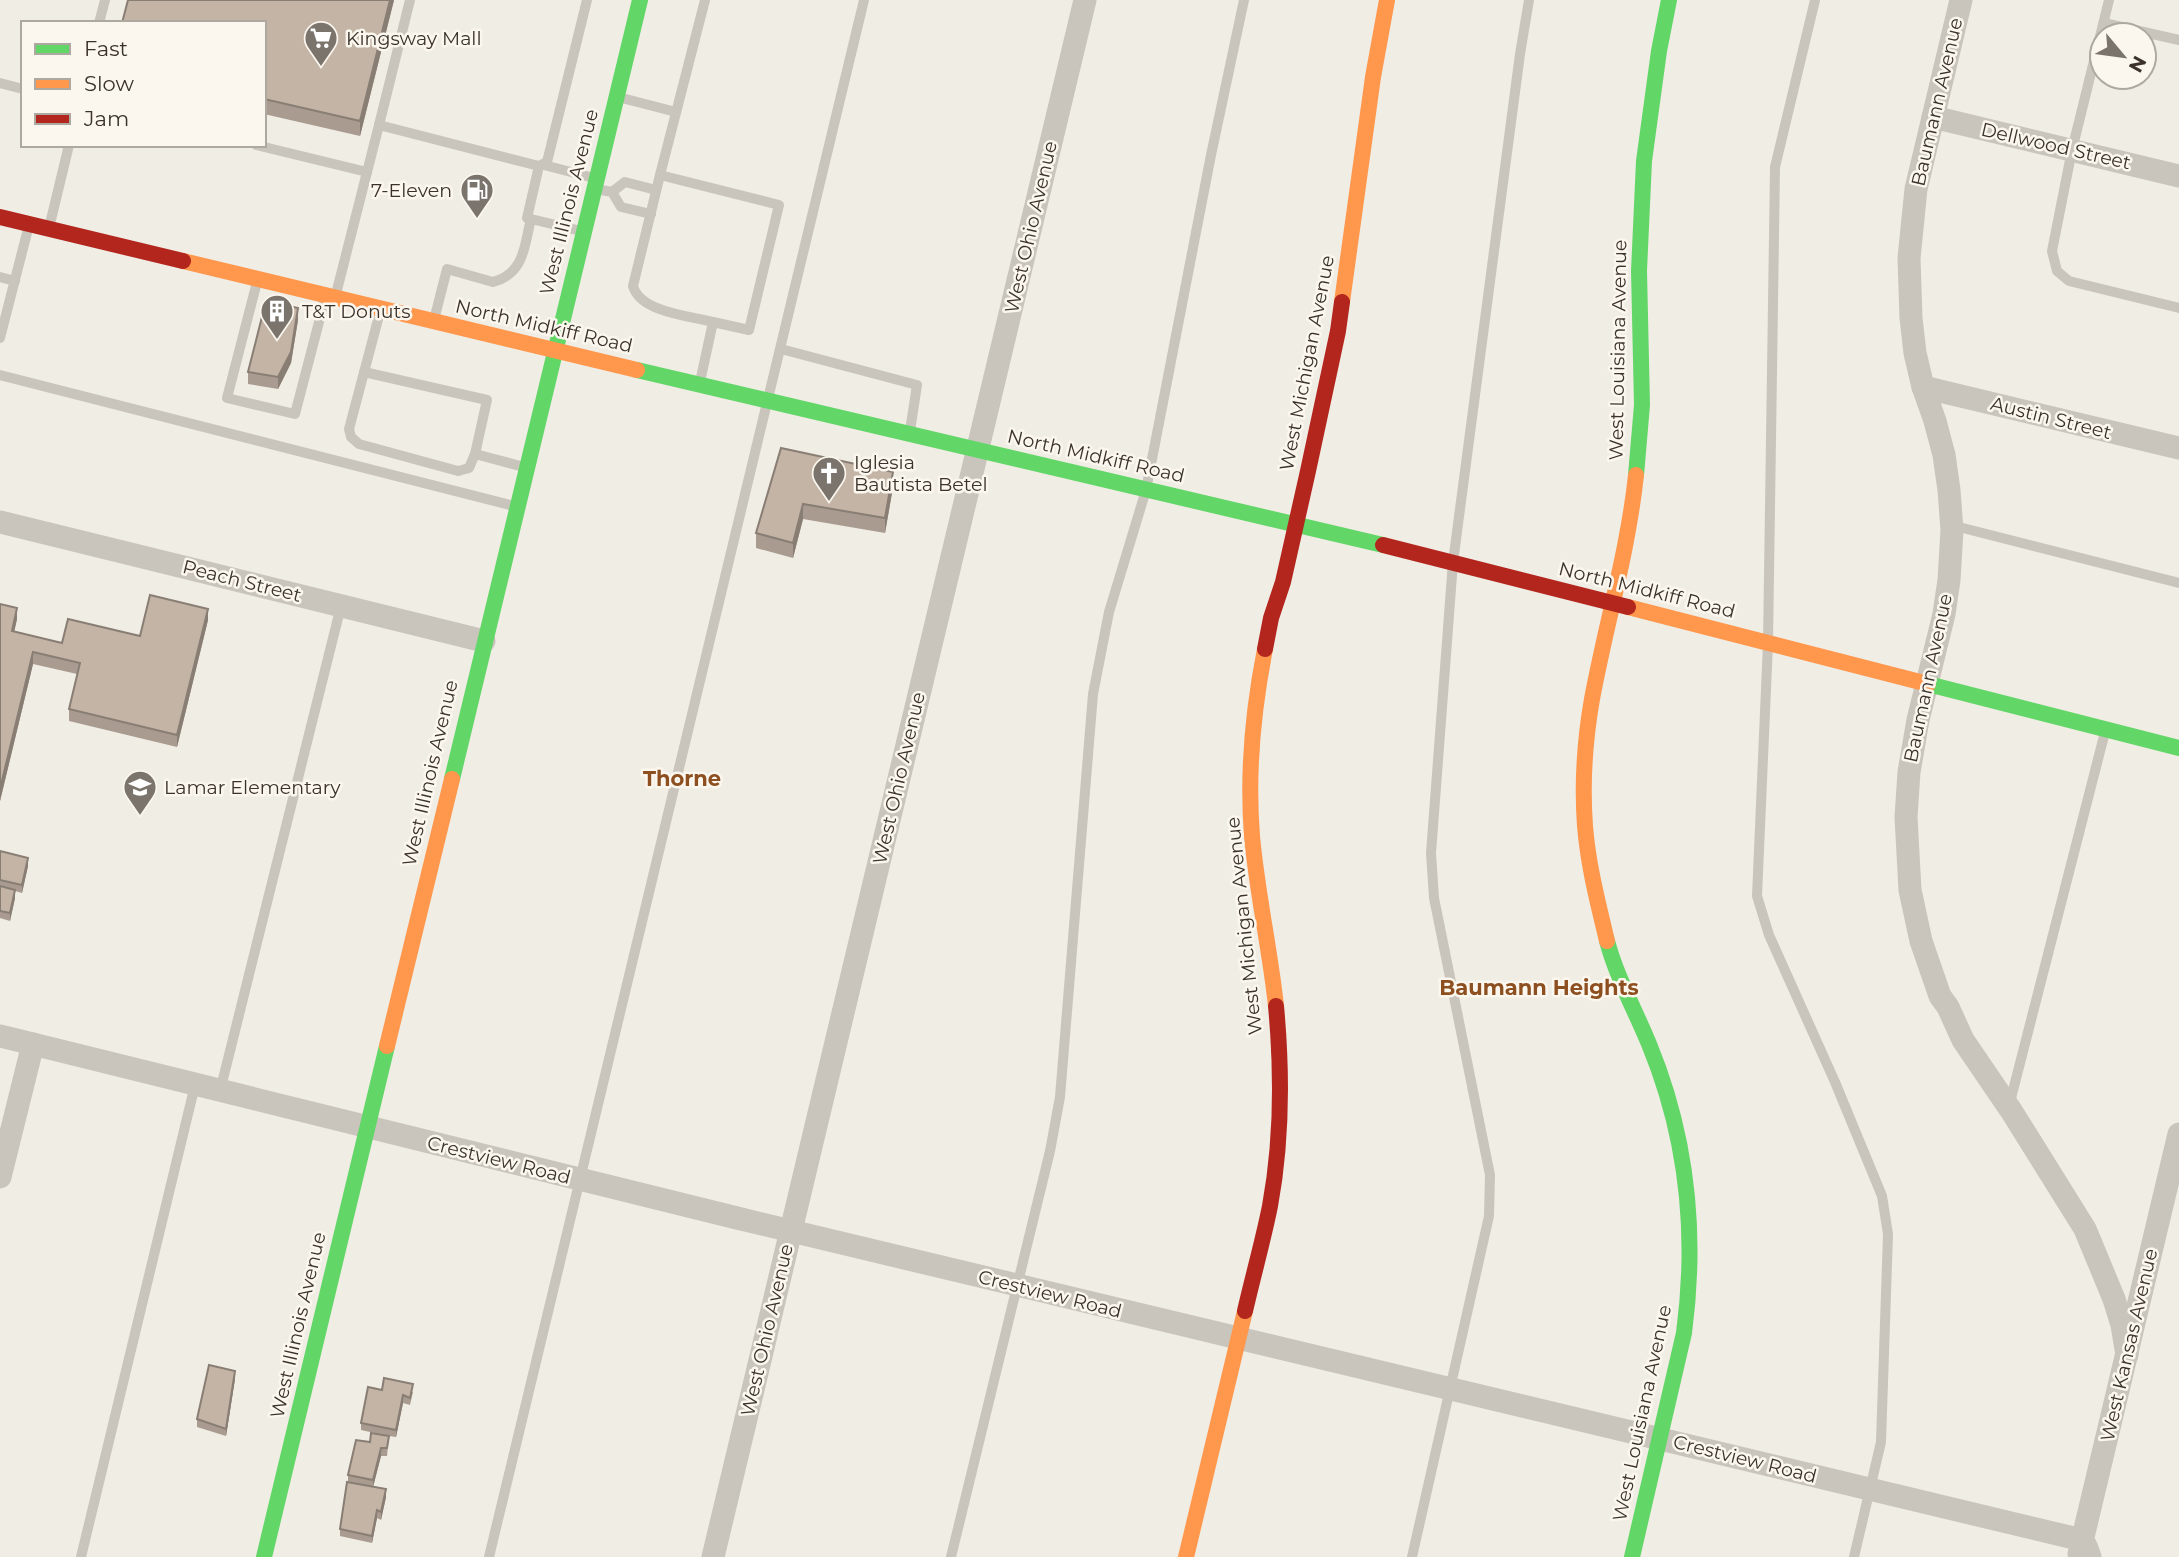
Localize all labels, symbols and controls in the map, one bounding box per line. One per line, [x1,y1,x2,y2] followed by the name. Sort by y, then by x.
[1906,16,1968,188] street label: Baumann Avenue
[302,19,340,68] supermarket icon: Kingsway Mall
[21,21,266,147] legend
[2088,21,2158,91] north arrow
[346,27,482,50] place label: Kingsway Mall
[84,36,128,61] text: Fast
[2124,52,2151,76] text: N
[84,71,134,96] text: Slow
[83,106,129,131] text: Jam
[535,107,603,297] street label: West Illinois Avenue
[1979,118,2133,174] street label: Dellwood Street
[1000,139,1062,315] street label: West Ohio Avenue
[458,171,496,220] fuel station icon: 7-Eleven
[371,179,452,202] place label: 7-Eleven
[1605,239,1631,461] street label: West Louisiana Avenue
[1275,253,1339,473] street label: West Michigan Avenue
[258,292,296,341] building icon: T&T Donuts
[453,294,635,358] street label: North Midkiff Road
[302,300,411,323] place label: T&T Donuts
[1988,392,2114,444] street label: Austin Street
[1005,424,1187,488] street label: North Midkiff Road
[854,451,988,496] place label: Iglesia Bautista Betel
[810,454,848,503] church icon: Iglesia Bautista Betel
[180,555,304,607] street label: Peach Street
[1556,557,1738,623] street label: North Midkiff Road
[1899,591,1957,765] street label: Baumann Avenue
[397,678,463,868] street label: West Illinois Avenue
[868,690,930,866] street label: West Ohio Avenue
[643,766,721,791] district label: Thorne
[121,768,159,817] school or university icon: Lamar Elementary
[164,776,341,799] place label: Lamar Elementary
[1221,816,1267,1036] street label: West Michigan Avenue
[1439,975,1639,1000] district label: Baumann Heights
[425,1131,573,1189] street label: Crestview Road
[265,1230,331,1420] street label: West Illinois Avenue
[736,1242,798,1418] street label: West Ohio Avenue
[2096,1246,2162,1444] street label: West Kansas Avenue
[976,1265,1124,1323] street label: Crestview Road
[1608,1303,1676,1523] street label: West Louisiana Avenue
[1671,1430,1819,1488] street label: Crestview Road

